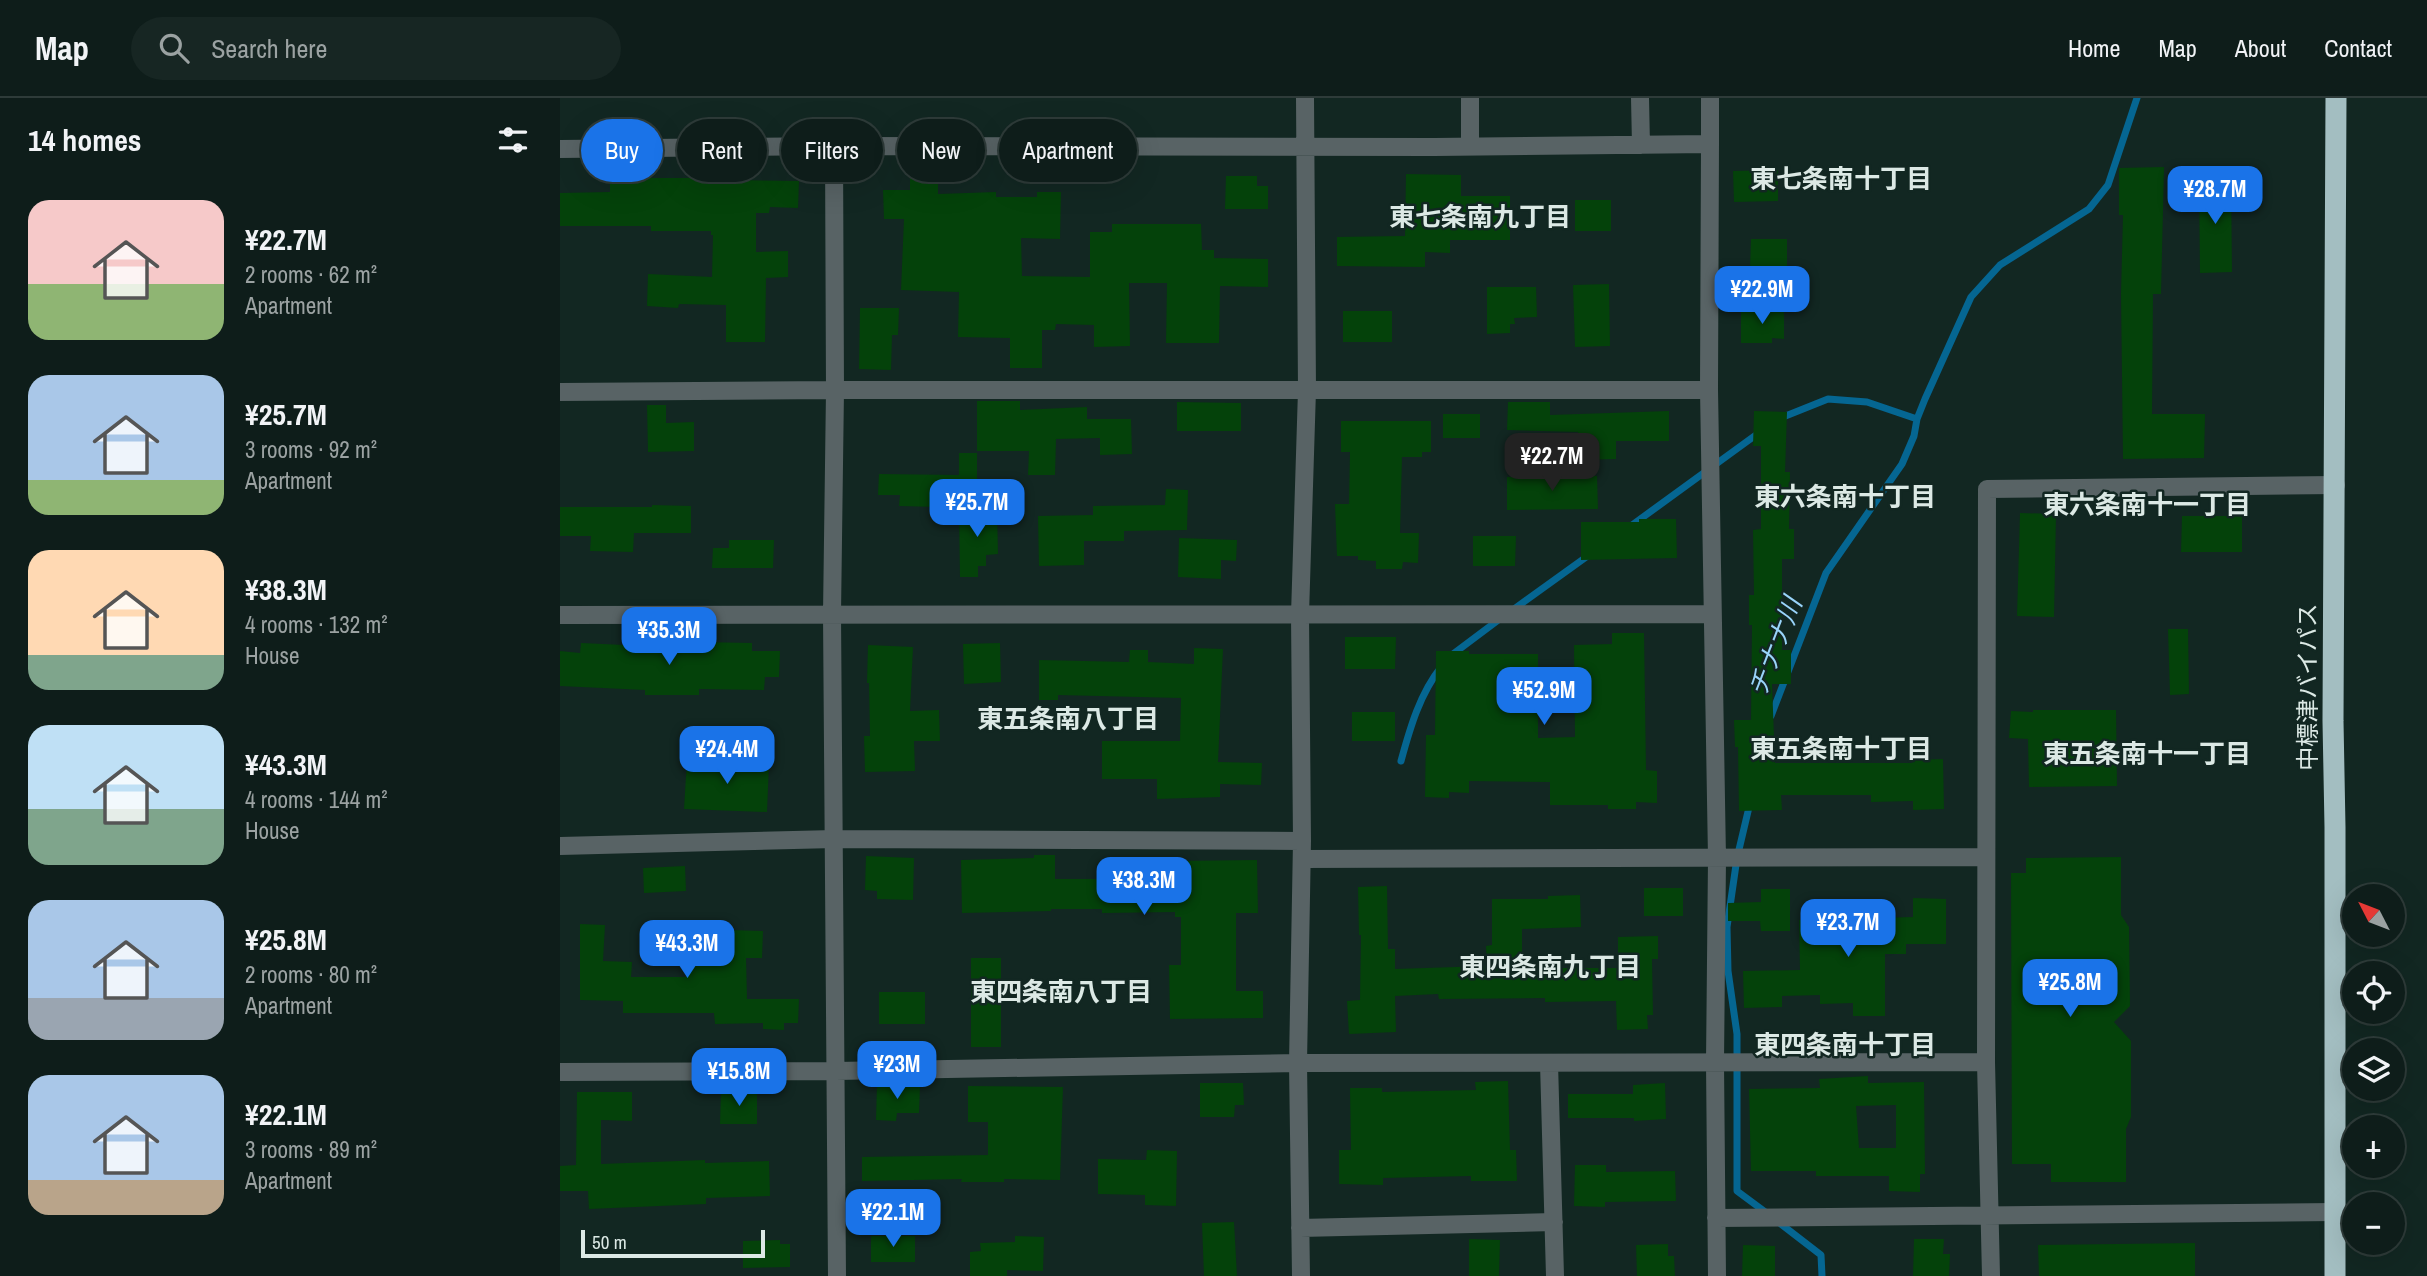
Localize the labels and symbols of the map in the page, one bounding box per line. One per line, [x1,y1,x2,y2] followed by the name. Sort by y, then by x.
[1750,161,1932,196] district label: 東七条南十丁目
[2158,166,2272,226] pin: ¥28.7M
[1389,199,1571,234] district label: 東七条南九丁目
[1705,266,1819,326] pin: ¥22.9M
[1495,434,1609,493] pin: ¥22.7M
[1754,479,1936,514] district label: 東六条南十丁目
[920,480,1034,539] pin: ¥25.7M
[2043,487,2251,522] district label: 東六条南十一丁目
[1740,589,1811,702] water label: チナナ川
[2291,603,2323,771] street label: 中標津バイパス
[612,608,726,667] pin: ¥35.3M
[1487,668,1601,727] pin: ¥52.9M
[977,701,1159,736] district label: 東五条南八丁目
[670,726,784,786] pin: ¥24.4M
[1750,731,1932,766] district label: 東五条南十丁目
[2043,736,2251,771] district label: 東五条南十一丁目
[1087,858,1201,917] pin: ¥38.3M
[2342,884,2404,947] north arrow
[1791,900,1905,959] pin: ¥23.7M
[630,920,744,980] pin: ¥43.3M
[1459,949,1641,984] district label: 東四条南九丁目
[2013,960,2127,1019] pin: ¥25.8M
[970,974,1152,1009] district label: 東四条南八丁目
[1754,1027,1936,1062] district label: 東四条南十丁目
[856,1042,938,1101] pin: ¥23M
[682,1048,796,1108] pin: ¥15.8M
[836,1190,950,1249] pin: ¥22.1M
[581,1227,765,1259] scale bar

